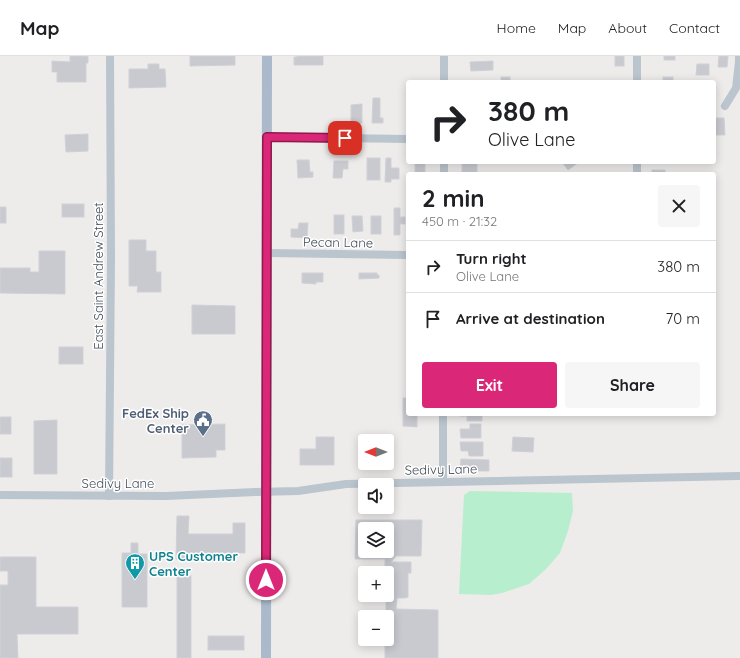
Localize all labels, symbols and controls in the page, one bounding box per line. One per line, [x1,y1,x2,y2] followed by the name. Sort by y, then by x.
[20,16,59,40] text: Map
[497,19,536,37] text: Home
[558,19,586,37] text: Map
[608,19,647,37] text: About
[669,19,720,37] text: Contact
[488,93,569,128] text: 380 m
[422,96,474,148] icon: right
[328,121,362,155] pin
[334,127,356,149] icon: arrive
[488,128,575,151] text: Olive Lane
[422,183,484,213] text: 2 min
[658,185,700,227] button: close
[90,202,106,350] street label: East Saint Andrew Street
[422,213,497,229] text: 450 m · 21:32
[303,233,373,251] street label: Pecan Lane
[456,249,527,268] text: Turn right
[422,256,444,278] icon: right
[657,257,700,276] text: 380 m
[456,268,519,284] text: Olive Lane
[422,308,444,330] icon: arrive
[456,309,605,328] text: Arrive at destination
[666,309,700,328] text: 70 m
[422,362,557,408] button: Exit
[565,362,700,408] button: Share
[122,405,189,436] place label: FedEx Ship Center
[192,409,214,437] public building icon: FedEx Ship Center
[358,434,394,470] north arrow
[358,434,394,646] map controls
[404,460,478,478] street label: Sedivy Lane
[82,475,154,491] street label: Sedivy Lane
[358,478,394,514] button: sound
[358,522,394,558] button: layers
[149,548,238,579] place label: UPS Customer Center
[124,552,146,580] building icon: UPS Customer Center
[245,559,287,601] position arrow
[358,566,394,602] button: +
[358,610,394,646] button: −

